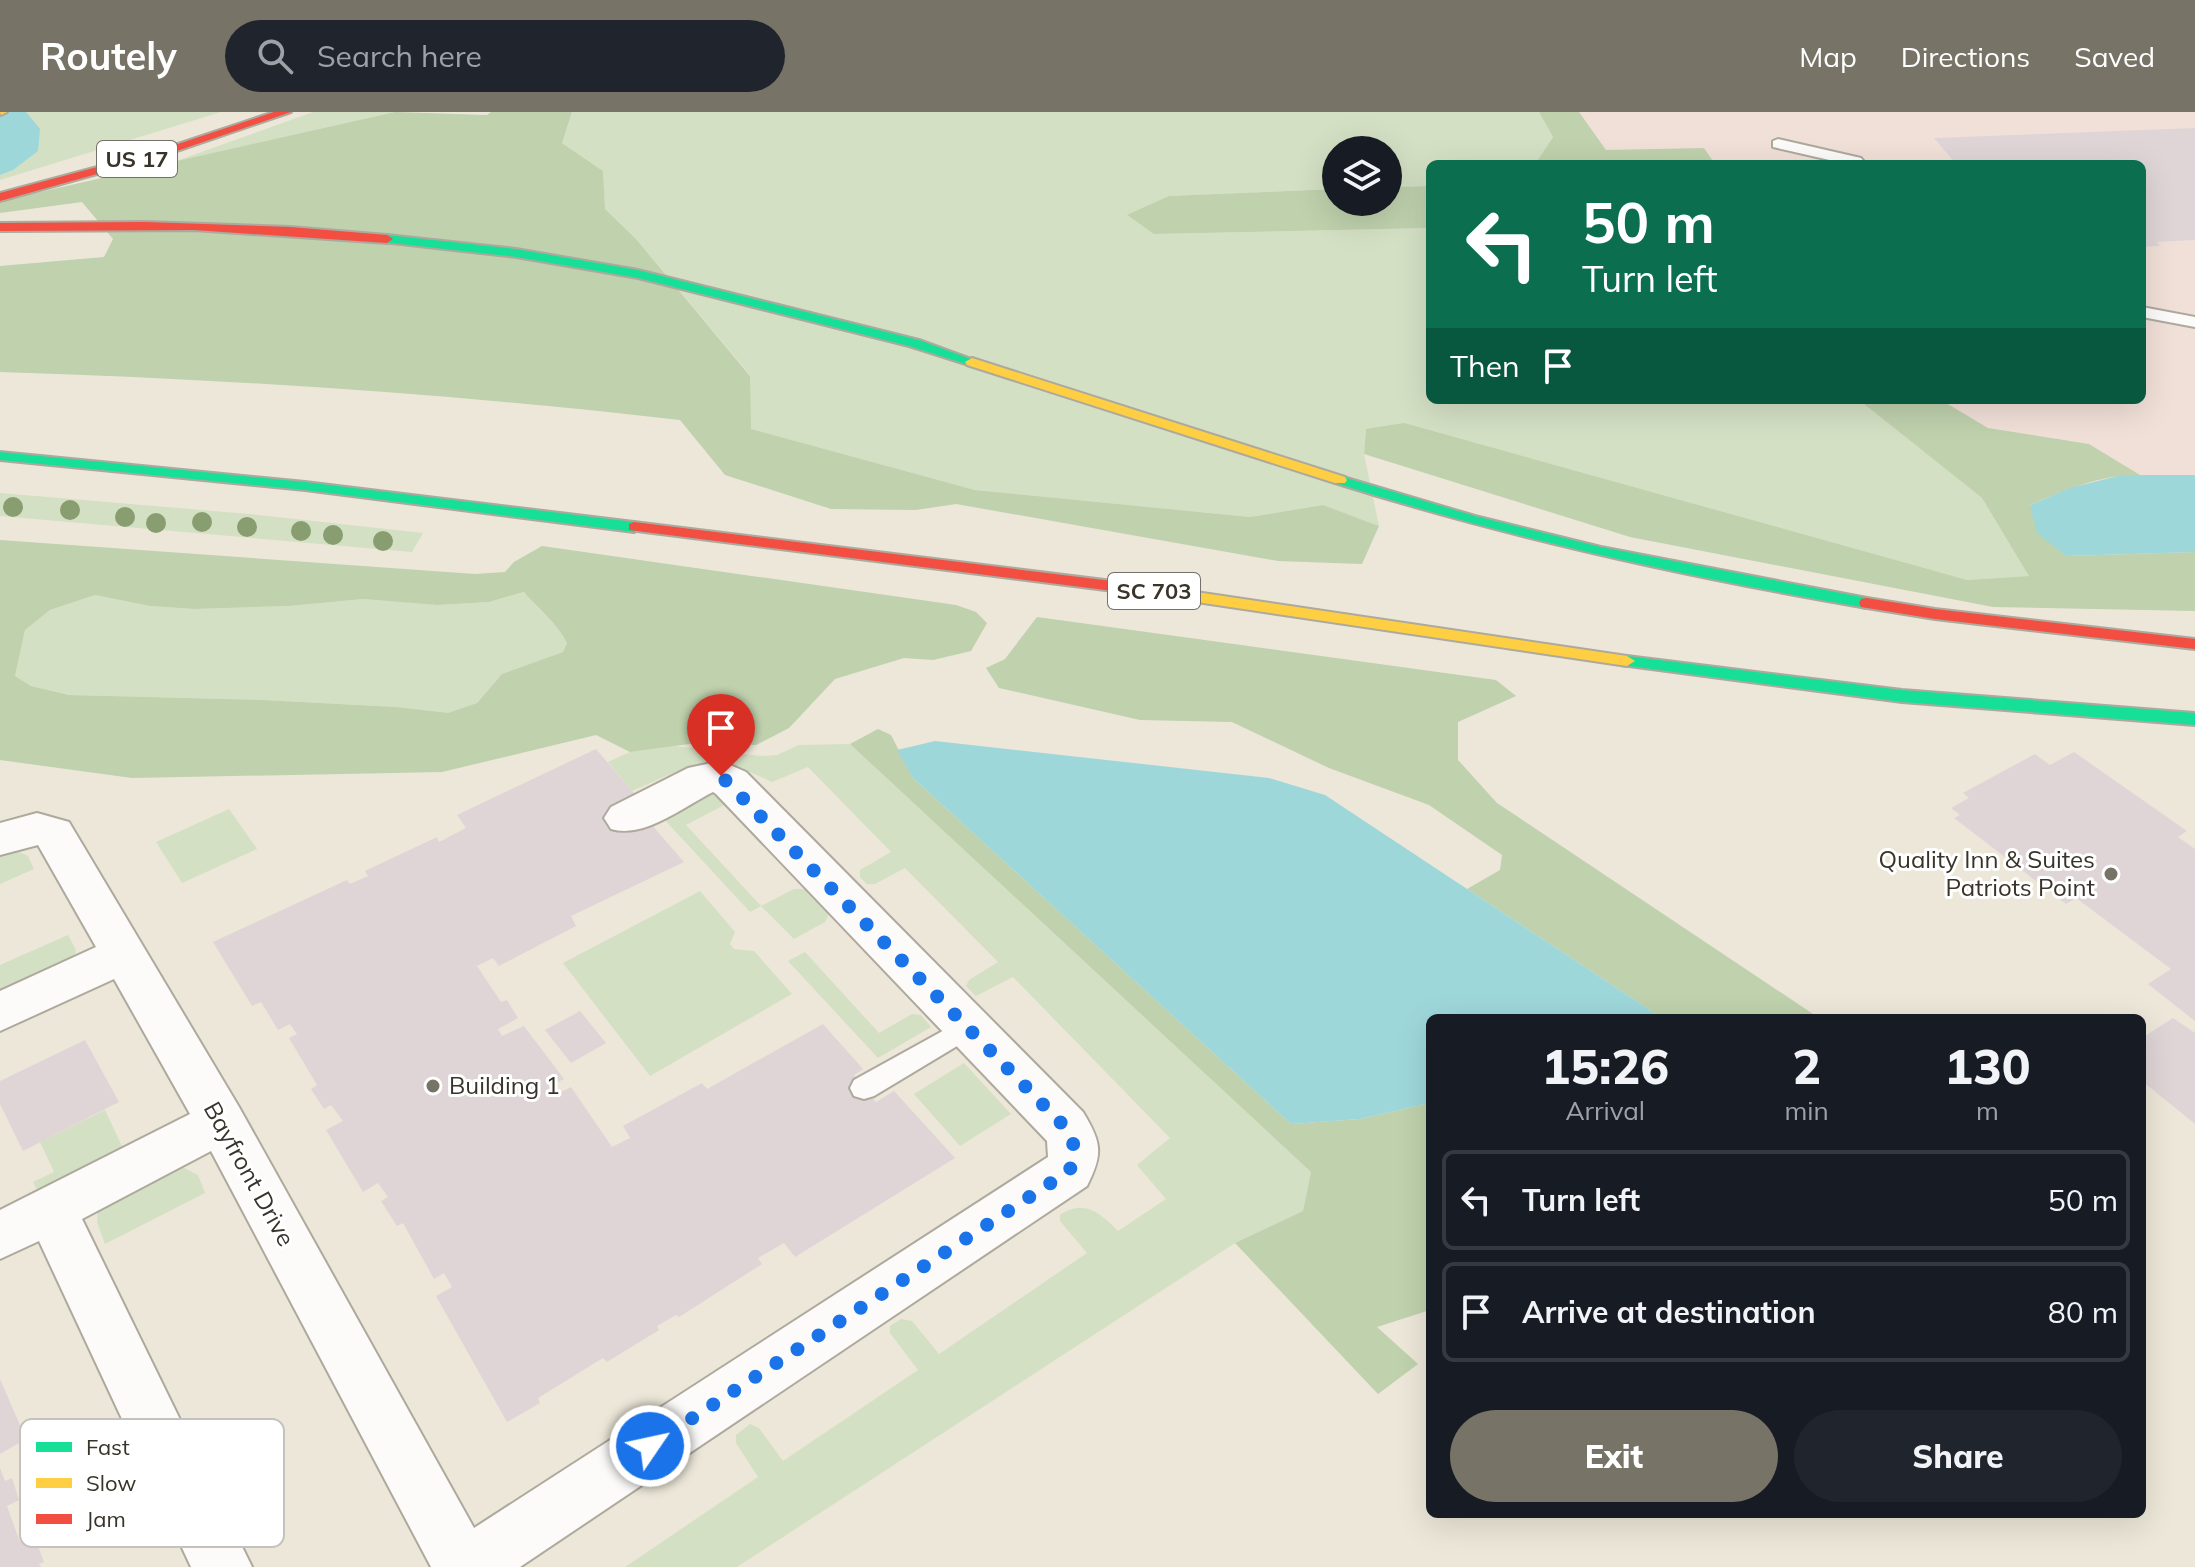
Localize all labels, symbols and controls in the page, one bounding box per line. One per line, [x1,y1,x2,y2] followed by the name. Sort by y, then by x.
[225,20,785,92] search box
[40,32,177,80] text: Routely
[253,34,297,78] icon: search
[317,37,482,75] text: Search here
[1799,39,1857,74] text: Map
[1901,39,2030,74] text: Directions
[2074,39,2155,74] text: Saved
[1322,136,1402,216] map controls
[1322,136,1402,216] button: layers
[97,141,177,177] road number: US 17
[1582,187,1715,257] text: 50 m
[1450,192,1554,296] icon: left
[1582,256,1718,301] text: Turn left
[1536,344,1580,388] icon: arrive
[1450,347,1520,385] text: Then
[1108,573,1200,609] road number: SC 703
[687,694,755,776] pin
[699,706,743,750] icon: arrive
[1879,844,2095,902] place label: Quality Inn & Suites Patriots Point
[2102,865,2120,883] marker: Quality Inn & Suites Patriots Point
[1541,1036,1669,1096] text: 15:26
[1792,1036,1821,1096] text: 2
[1944,1036,2031,1096] text: 130
[449,1070,560,1100] place label: Building 1
[424,1077,442,1095] marker: Building 1
[1565,1094,1645,1127] text: Arrival
[1785,1094,1829,1127] text: min
[1976,1094,1999,1127] text: m
[198,1096,302,1251] street label: Bayfront Drive
[1454,1178,1498,1222] icon: left
[1522,1181,1640,1219] text: Turn left
[2048,1181,2118,1219] text: 50 m
[1454,1290,1498,1334] icon: arrive
[1522,1293,1816,1331] text: Arrive at destination
[2048,1293,2118,1331] text: 80 m
[608,1404,692,1488] position arrow
[1450,1410,1778,1502] button: Exit
[1794,1410,2122,1502] button: Share
[20,1419,284,1547] legend
[86,1433,130,1461] text: Fast
[86,1469,136,1497] text: Slow
[86,1505,126,1533] text: Jam

